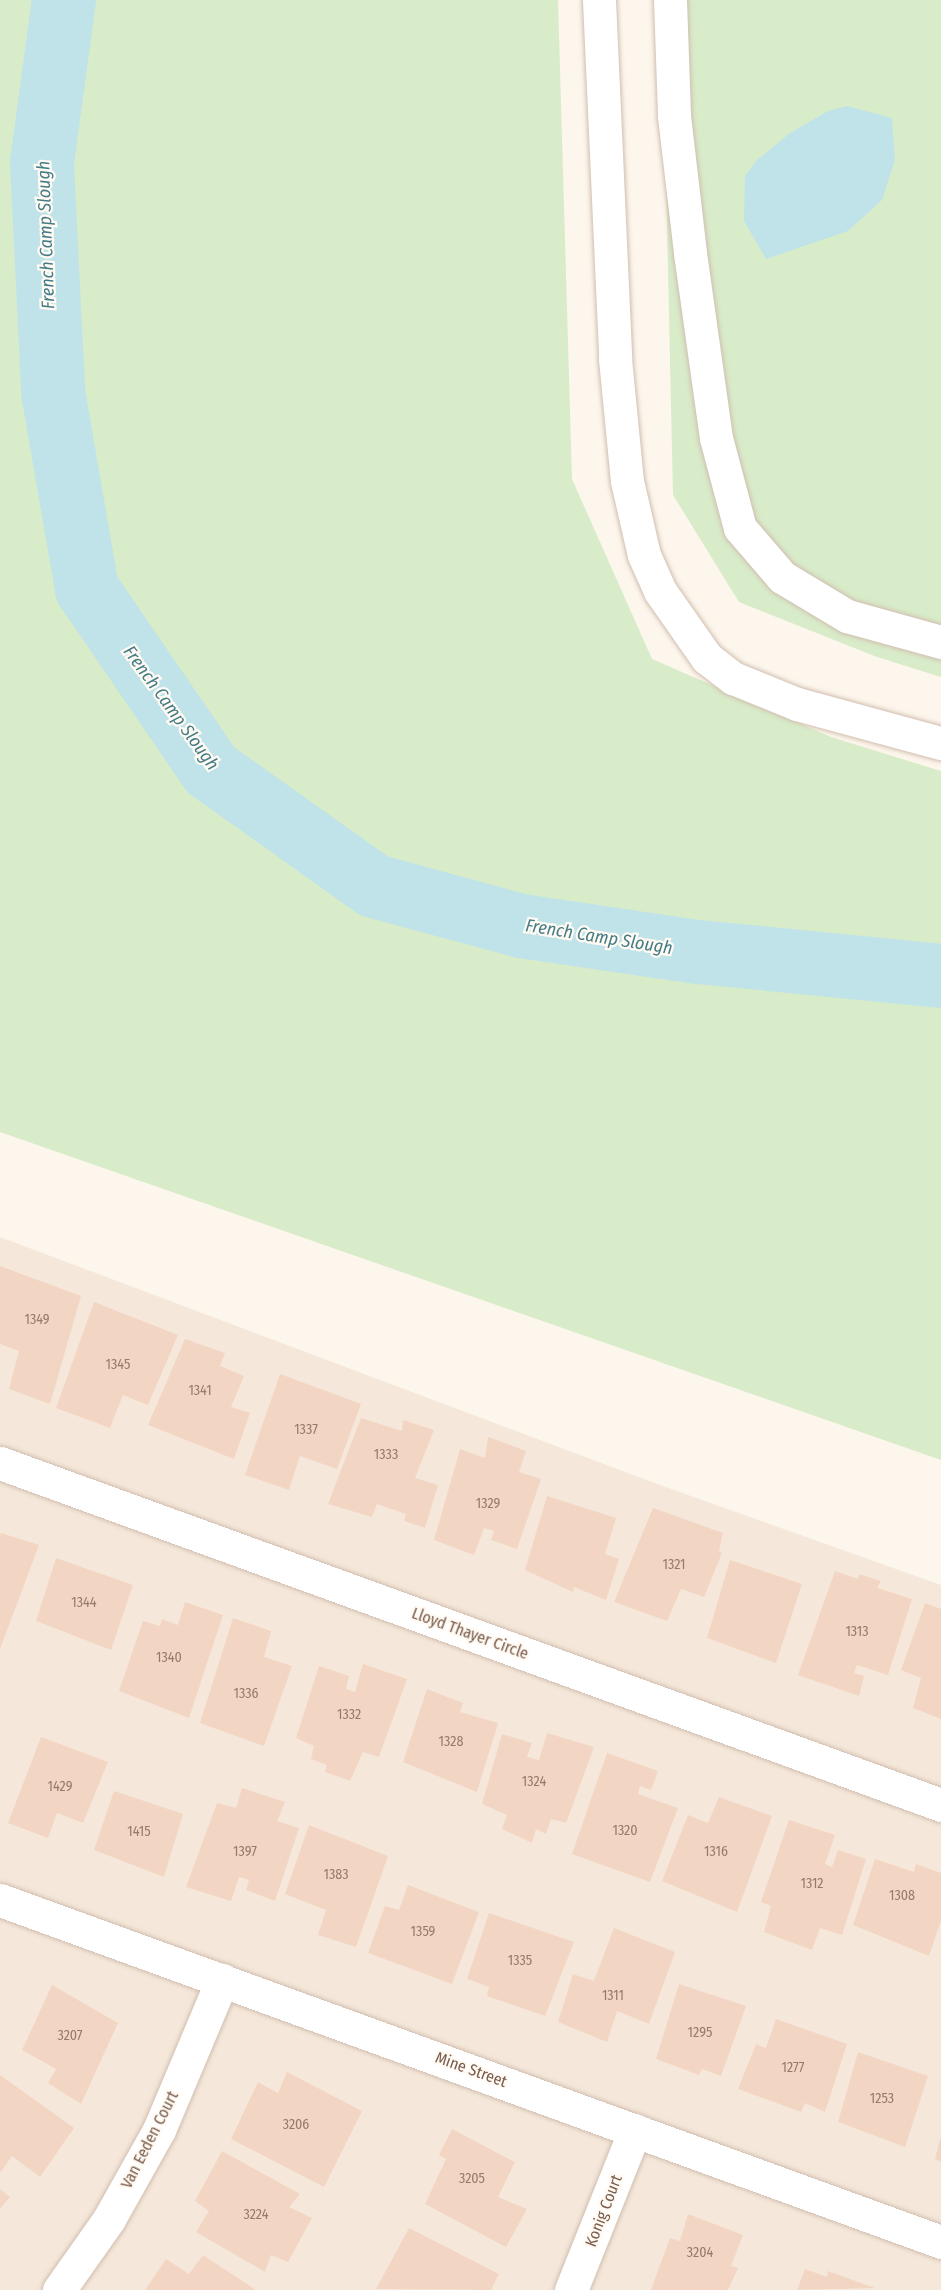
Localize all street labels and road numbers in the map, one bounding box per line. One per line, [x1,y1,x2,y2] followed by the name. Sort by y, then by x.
[409,1604,531,1664] street label: Lloyd Thayer Circle
[433,2048,509,2092] street label: Mine Street
[117,2088,183,2192] street label: Van Eeden Court
[581,2172,627,2250] street label: Konig Court

